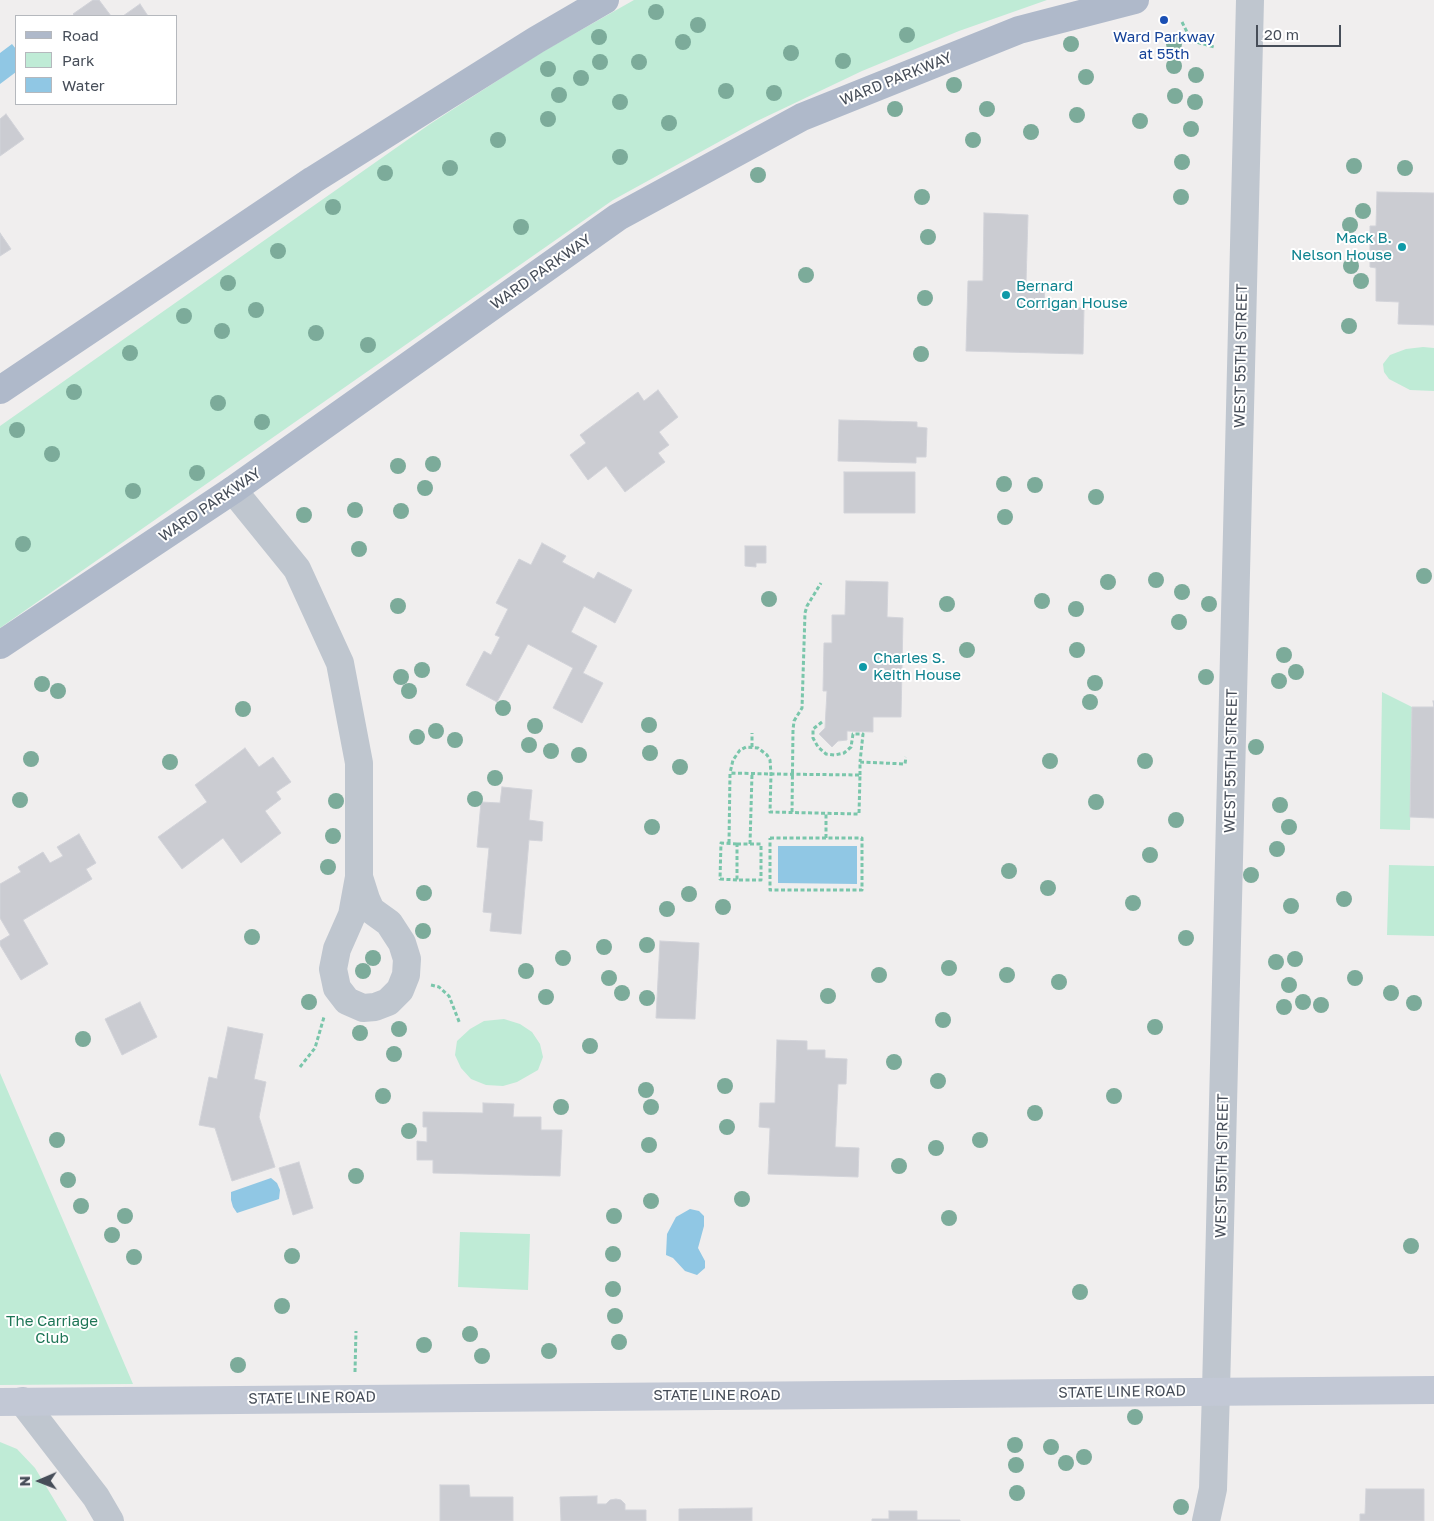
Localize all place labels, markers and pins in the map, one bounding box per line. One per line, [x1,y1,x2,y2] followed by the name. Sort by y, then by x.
[1158,14,1170,26] marker: Ward Parkway at 55th
[1113,28,1215,63] place label: Ward Parkway at 55th
[1291,229,1392,264] place label: Mack B. Nelson House
[1396,241,1408,253] marker: Mack B. Nelson House
[1016,277,1128,312] place label: Bernard Corrigan House
[1000,289,1012,301] marker: Bernard Corrigan House
[873,649,961,684] place label: Charles S. Keith House
[857,661,869,673] marker: Charles S. Keith House

